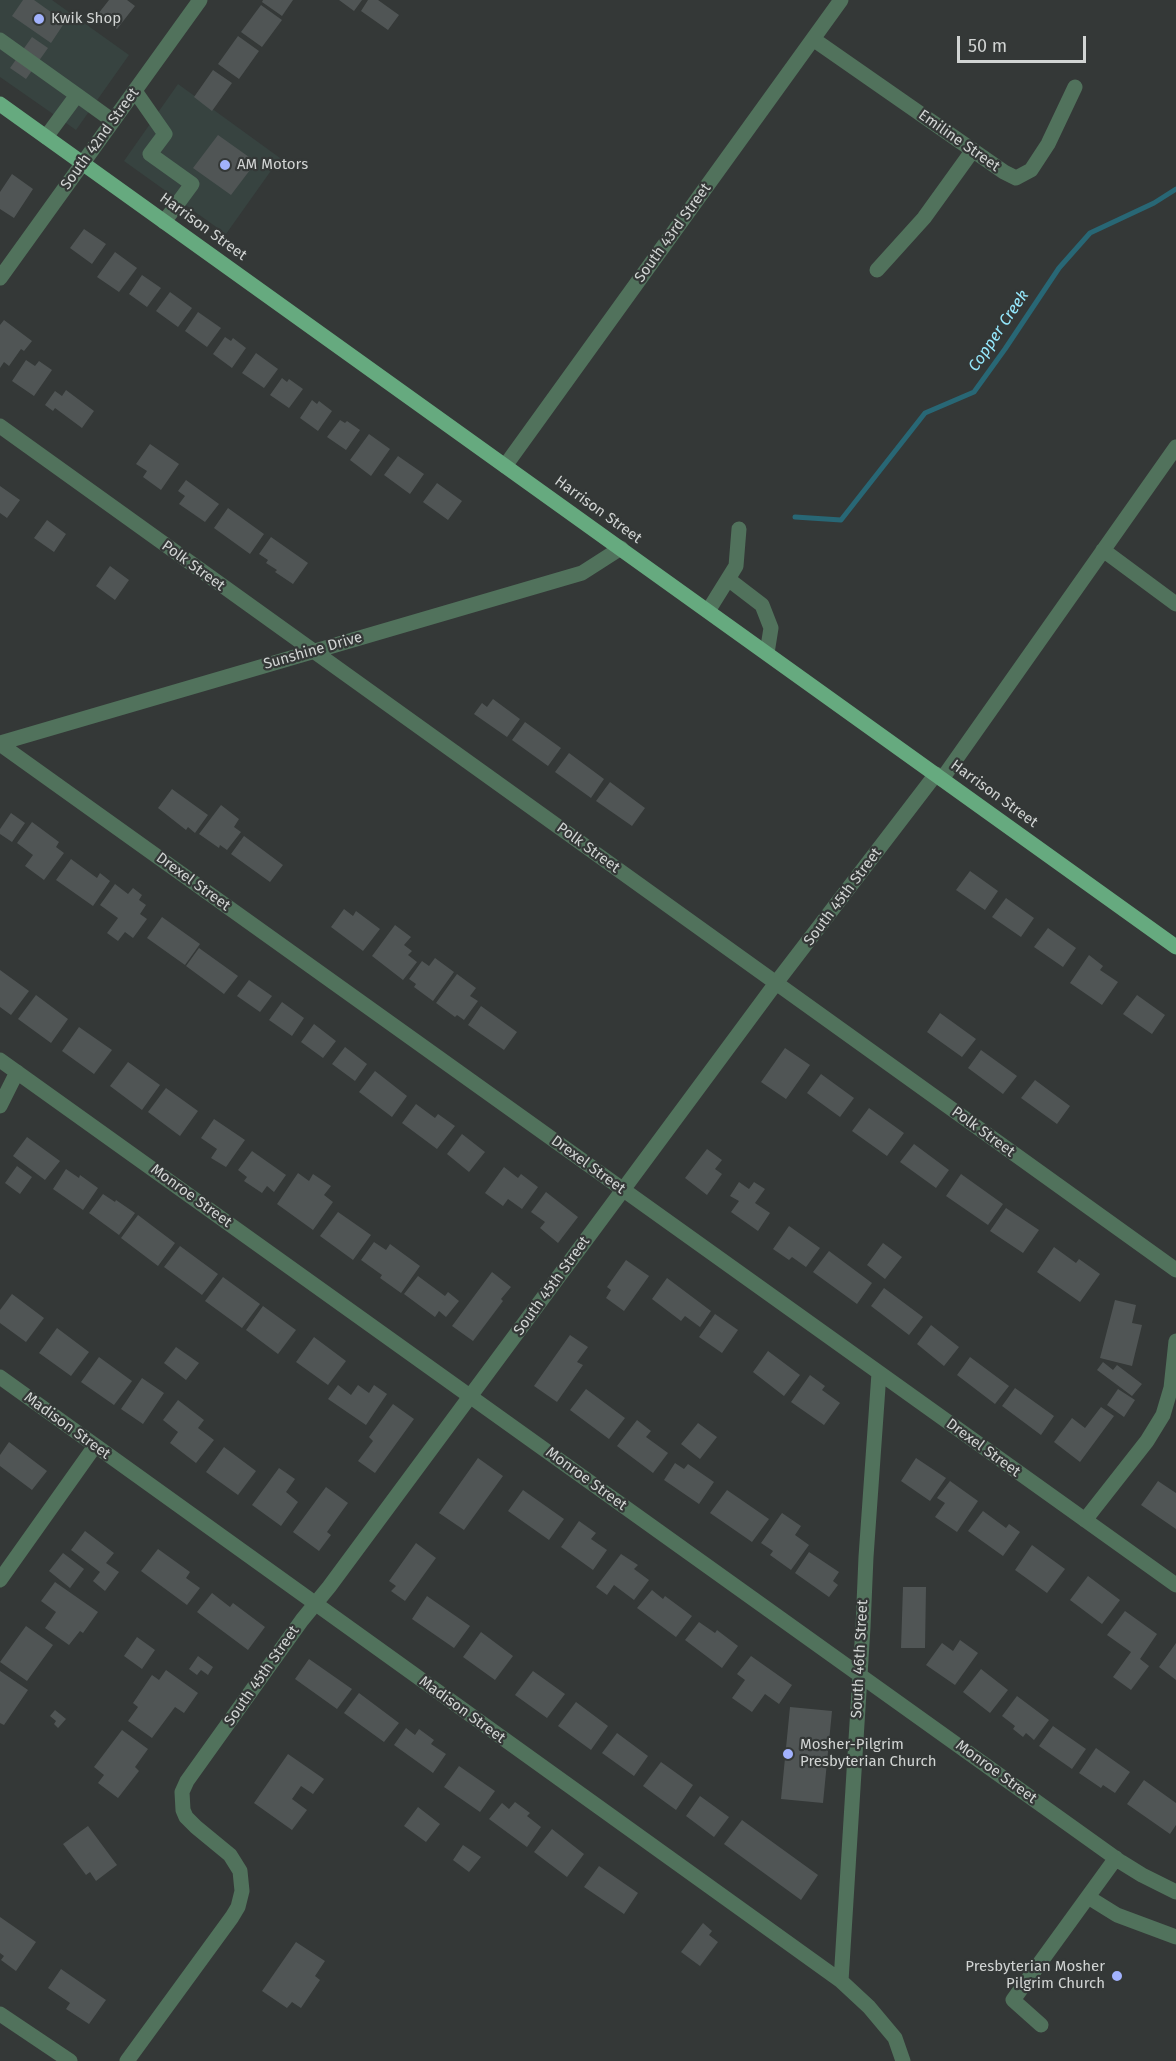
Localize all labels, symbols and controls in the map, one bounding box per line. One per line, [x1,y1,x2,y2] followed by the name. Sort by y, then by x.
[51,10,121,28] place label: Kwik Shop
[32,12,46,26] marker: Kwik Shop
[960,24,1089,62] scale bar
[968,35,1007,57] text: 50 m
[57,85,143,193] street label: South 42nd Street
[915,106,1003,176] street label: Emiline Street
[237,156,308,174] place label: AM Motors
[218,158,232,172] marker: AM Motors
[631,180,715,286] street label: South 43rd Street
[156,189,250,265] street label: Harrison Street
[965,287,1033,375] water label: Copper Creek
[551,472,645,548] street label: Harrison Street
[158,537,228,595] street label: Polk Street
[262,628,364,674] street label: Sunshine Drive
[947,756,1041,832] street label: Harrison Street
[553,819,623,877] street label: Polk Street
[800,844,886,950] street label: South 45th Street
[152,849,234,915] street label: Drexel Street
[948,1103,1018,1161] street label: Polk Street
[547,1132,629,1198] street label: Drexel Street
[147,1160,235,1232] street label: Monroe Street
[510,1233,594,1339] street label: South 45th Street
[20,1389,114,1463] street label: Madison Street
[942,1415,1024,1481] street label: Drexel Street
[542,1443,630,1515] street label: Monroe Street
[848,1599,872,1719] street label: South 46th Street
[221,1623,303,1729] street label: South 45th Street
[415,1673,509,1747] street label: Madison Street
[800,1736,937,1771] place label: Mosher-Pilgrim Presbyterian Church
[952,1736,1040,1808] street label: Monroe Street
[781,1747,795,1761] marker: Mosher-Pilgrim Presbyterian Church
[965,1958,1105,1993] place label: Presbyterian Mosher Pilgrim Church
[1110,1969,1124,1983] marker: Presbyterian Mosher Pilgrim Church

